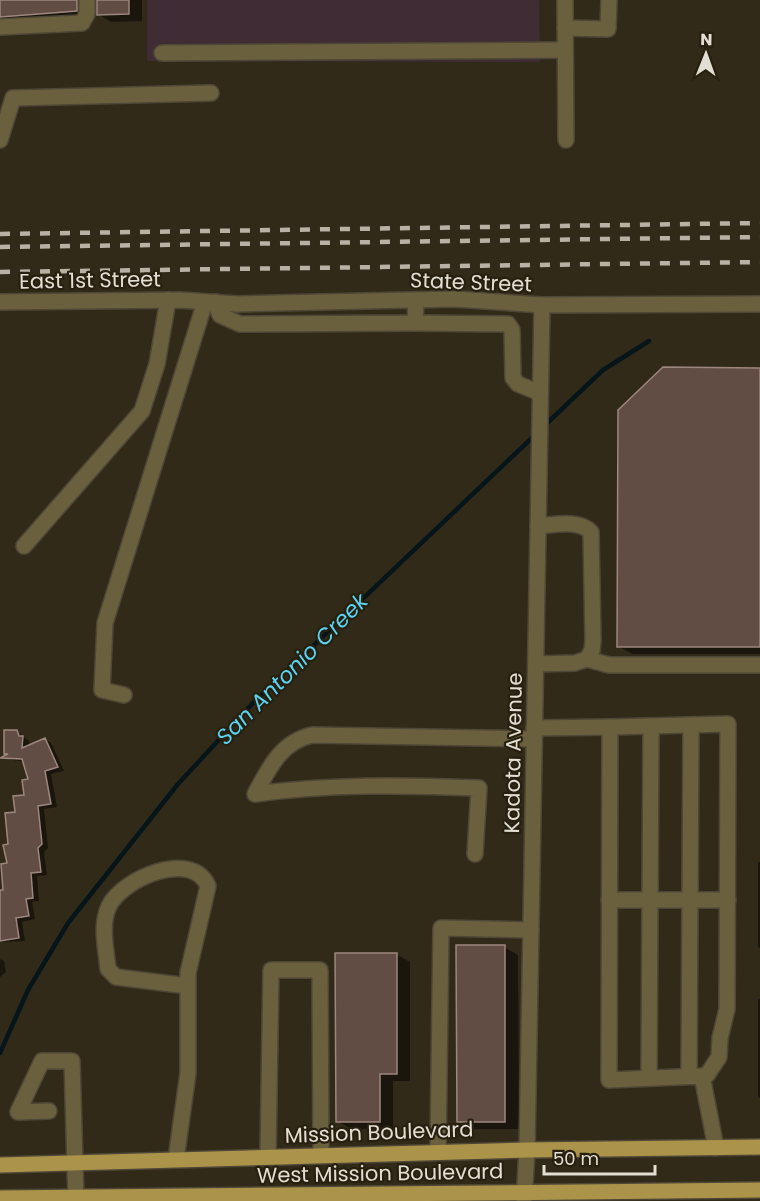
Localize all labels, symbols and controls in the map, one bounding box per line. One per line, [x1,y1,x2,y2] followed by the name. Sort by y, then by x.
[676,24,736,84] north arrow
[700,28,712,51] text: N
[19,264,161,296] street label: East 1st Street
[410,265,532,299] street label: State Street
[209,585,376,752] water label: San Antonio Creek
[497,672,529,834] street label: Kadota Avenue
[284,1114,474,1150] street label: Mission Boulevard
[544,1138,655,1176] scale bar
[553,1146,599,1171] text: 50 m
[257,1156,503,1190] street label: West Mission Boulevard

